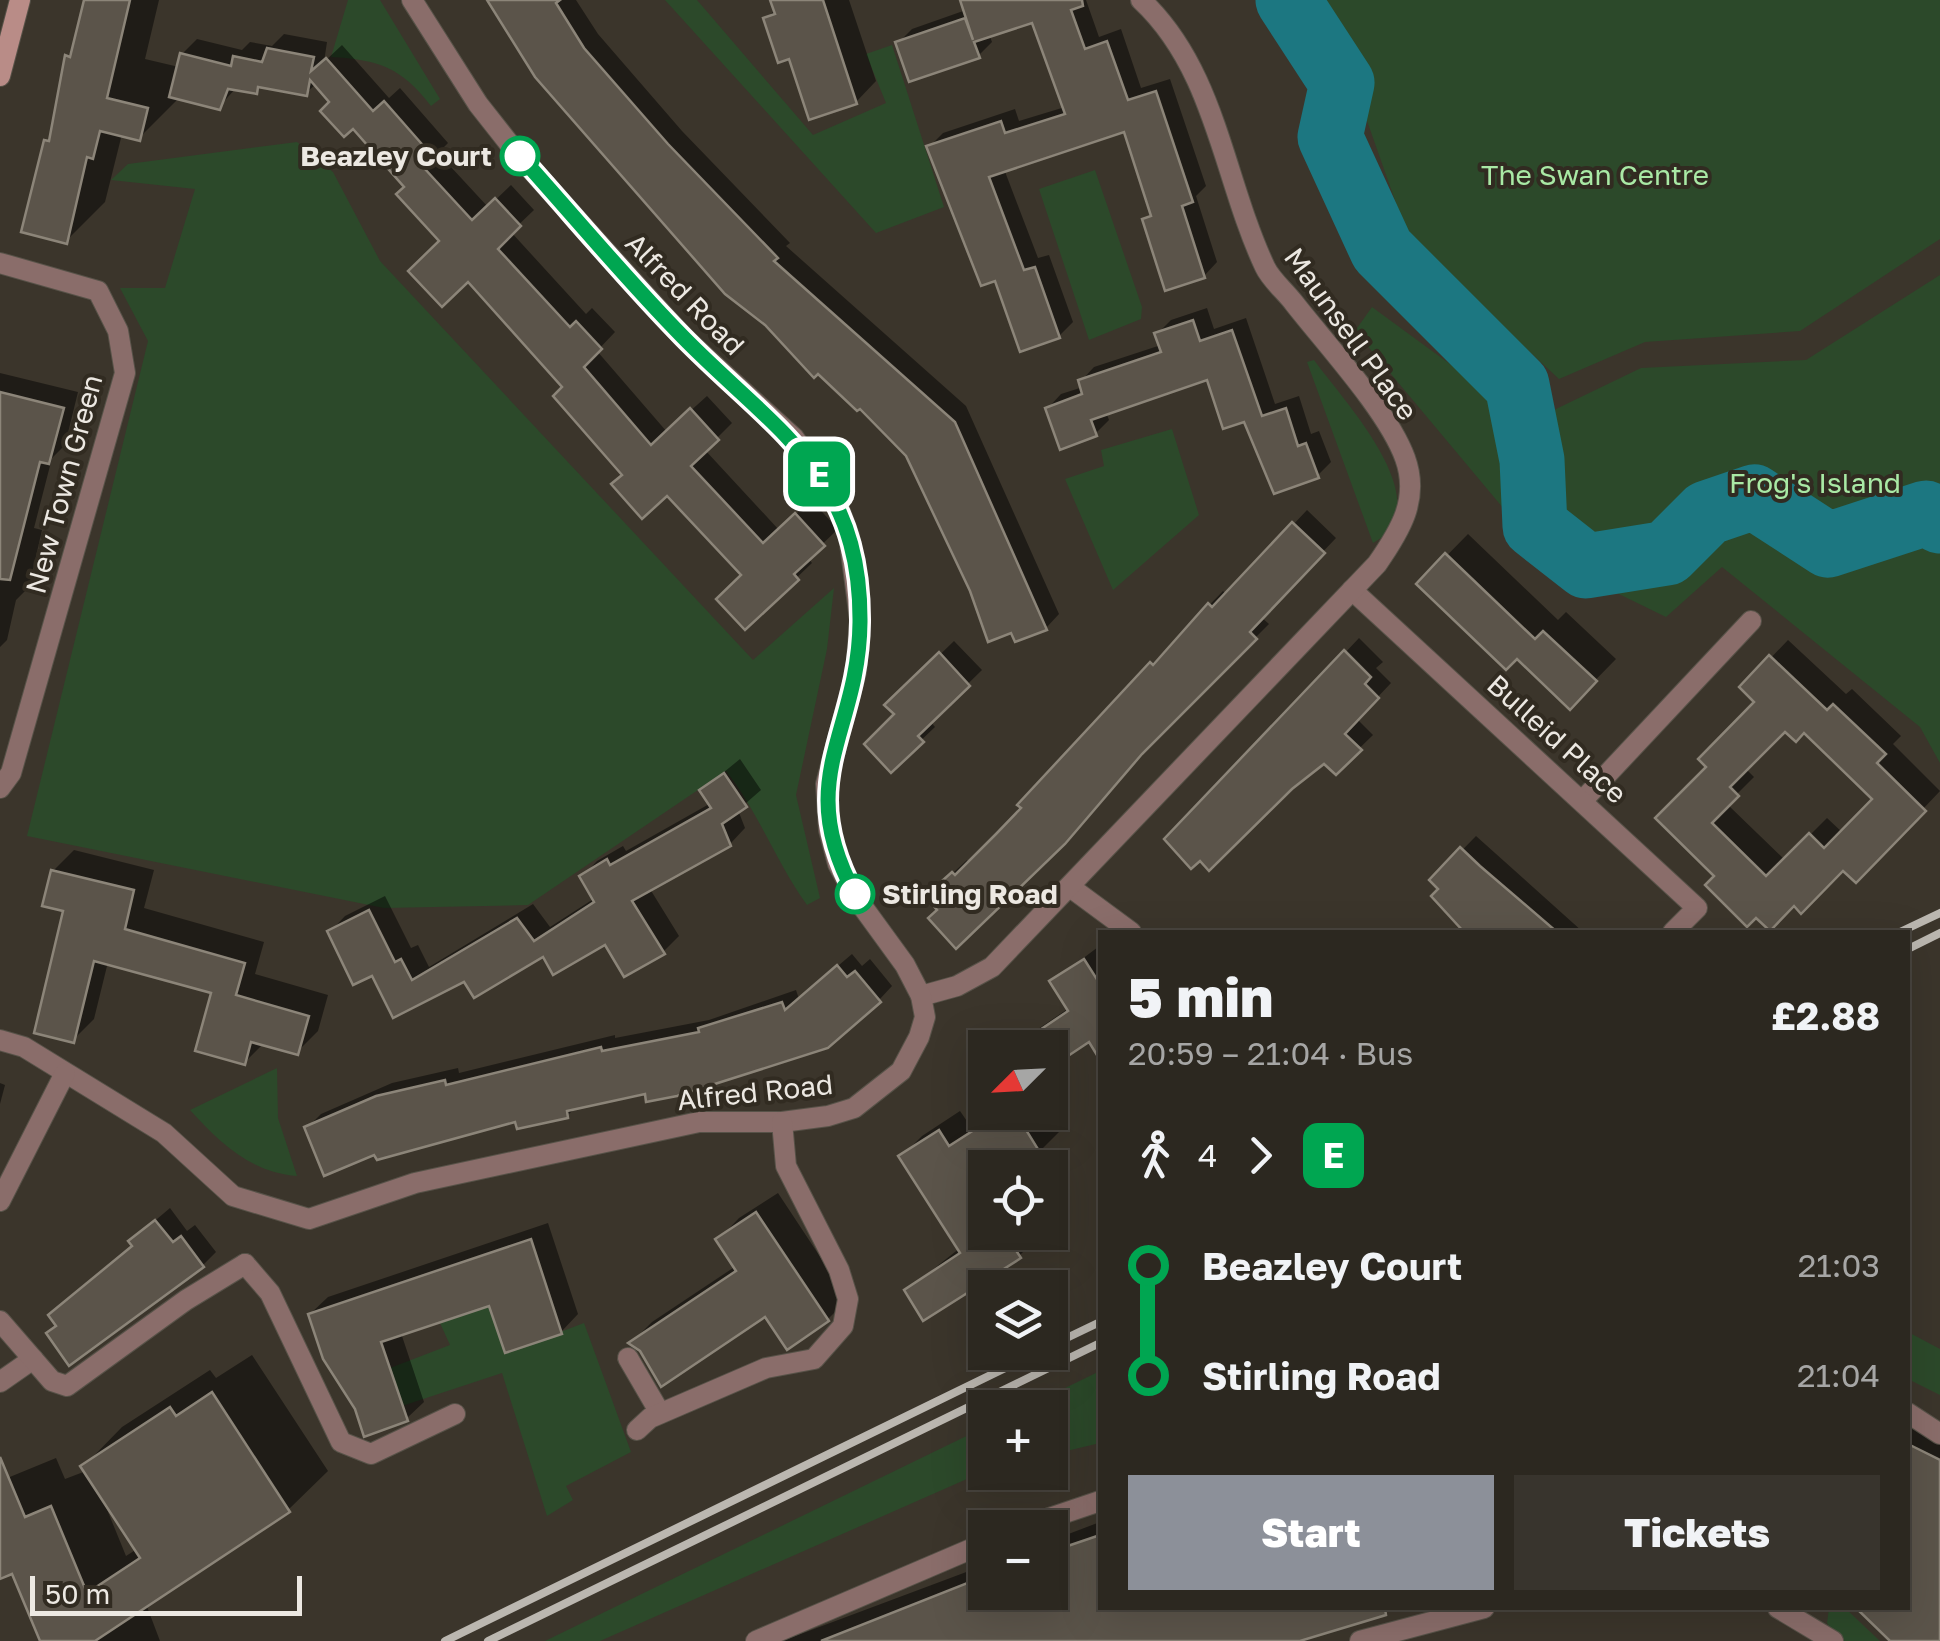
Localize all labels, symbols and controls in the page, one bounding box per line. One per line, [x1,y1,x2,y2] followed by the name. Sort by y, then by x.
[501,137,539,175] marker: Beazley Court
[300,139,492,172] place label: Beazley Court
[1481,158,1709,191] park label: The Swan Centre
[619,226,752,361] street label: Alfred Road
[1278,241,1425,426] street label: Maunsell Place
[18,371,109,597] street label: New Town Green
[786,442,852,506] line badge: E
[808,453,830,495] text: E
[1729,466,1901,499] park label: Frog's Island
[1481,668,1634,810] street label: Bulleid Place
[836,875,874,913] marker: Stirling Road
[882,877,1058,910] place label: Stirling Road
[1128,963,1273,1029] text: 5 min
[1771,993,1880,1038] text: £2.88
[968,1030,1068,1130] north arrow
[968,1030,1068,1610] map controls
[1128,1034,1413,1072] text: 20:59 – 21:04 · Bus
[675,1067,835,1116] street label: Alfred Road
[1128,1128,1183,1183] icon: walk
[1233,1128,1288,1183] icon: forward
[1323,1134,1344,1176] text: E
[1198,1136,1218,1174] text: 4
[968,1150,1068,1250] button: locate
[1202,1243,1462,1288] text: Beazley Court
[1798,1246,1880,1284] text: 21:03
[968,1270,1068,1370] button: layers
[1202,1353,1441,1398] text: Stirling Road
[1797,1356,1880,1394] text: 21:04
[968,1390,1068,1490] button: +
[1128,1475,1494,1590] button: Start
[1514,1475,1880,1590] button: Tickets
[968,1510,1068,1610] button: −
[30,1571,302,1616] scale bar
[45,1577,110,1610] text: 50 m

